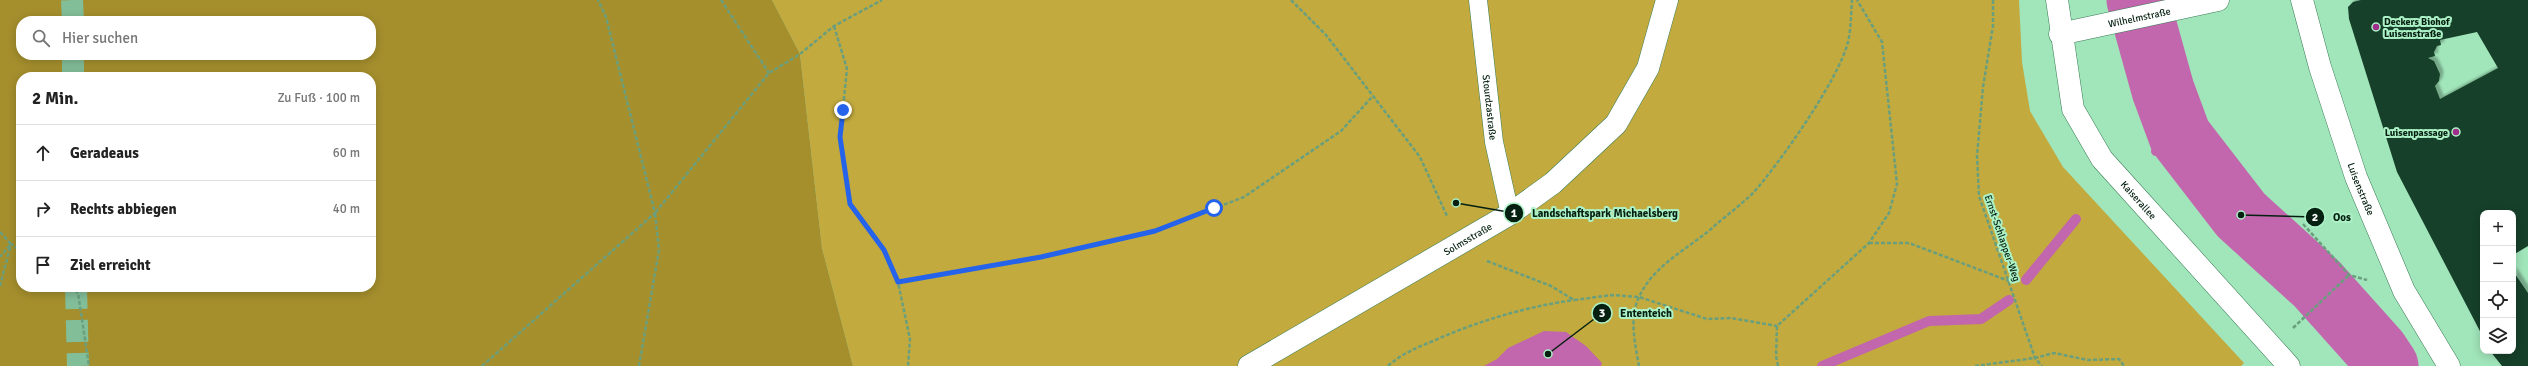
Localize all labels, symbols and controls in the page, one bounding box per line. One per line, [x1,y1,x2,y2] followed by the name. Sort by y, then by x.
[2107,5,2172,30] street label: Wilhelmstraße
[16,16,376,60] search box
[2384,16,2451,40] place label: Deckers Biohof Luisenstraße
[2371,22,2381,32] marker: Deckers Biohof Luisenstraße
[30,27,52,49] icon: search
[62,29,138,47] text: Hier suchen
[1479,74,1499,141] street label: Stourdzastraße
[32,88,78,109] text: 2 Min.
[277,90,360,106] text: Zu Fuß · 100 m
[834,101,852,119] route end
[2385,127,2448,139] place label: Luisenpassage
[2451,127,2461,137] marker: Luisenpassage
[32,142,54,164] icon: ahead
[70,144,139,162] text: Geradeaus
[333,145,360,161] text: 60 m
[2345,161,2376,217] street label: Luisenstraße
[2118,179,2159,222] street label: Kaiserallee
[1982,193,2023,283] street label: Ernst-Schlapper-Weg
[32,198,54,220] icon: right
[1205,199,1223,217] route start
[70,200,177,218] text: Rechts abbiegen
[333,201,360,217] text: 40 m
[1504,201,1686,224] callout: Landschaftspark Michaelsberg
[1511,206,1518,221] text: 1
[2305,206,2359,229] callout: Oos
[1532,207,1678,220] text: Landschaftspark Michaelsberg
[2312,210,2318,225] text: 2
[2480,210,2516,354] map controls
[2480,210,2516,246] button: +
[2333,211,2351,224] text: Oos
[1442,221,1494,258] street label: Solmsstraße
[2480,246,2516,282] button: −
[32,254,54,276] icon: arrive
[70,256,151,274] text: Ziel erreicht
[2480,282,2516,318] button: locate
[1592,301,1680,324] callout: Ententeich
[1599,306,1605,321] text: 3
[1620,307,1672,320] text: Ententeich
[2480,318,2516,354] button: layers

